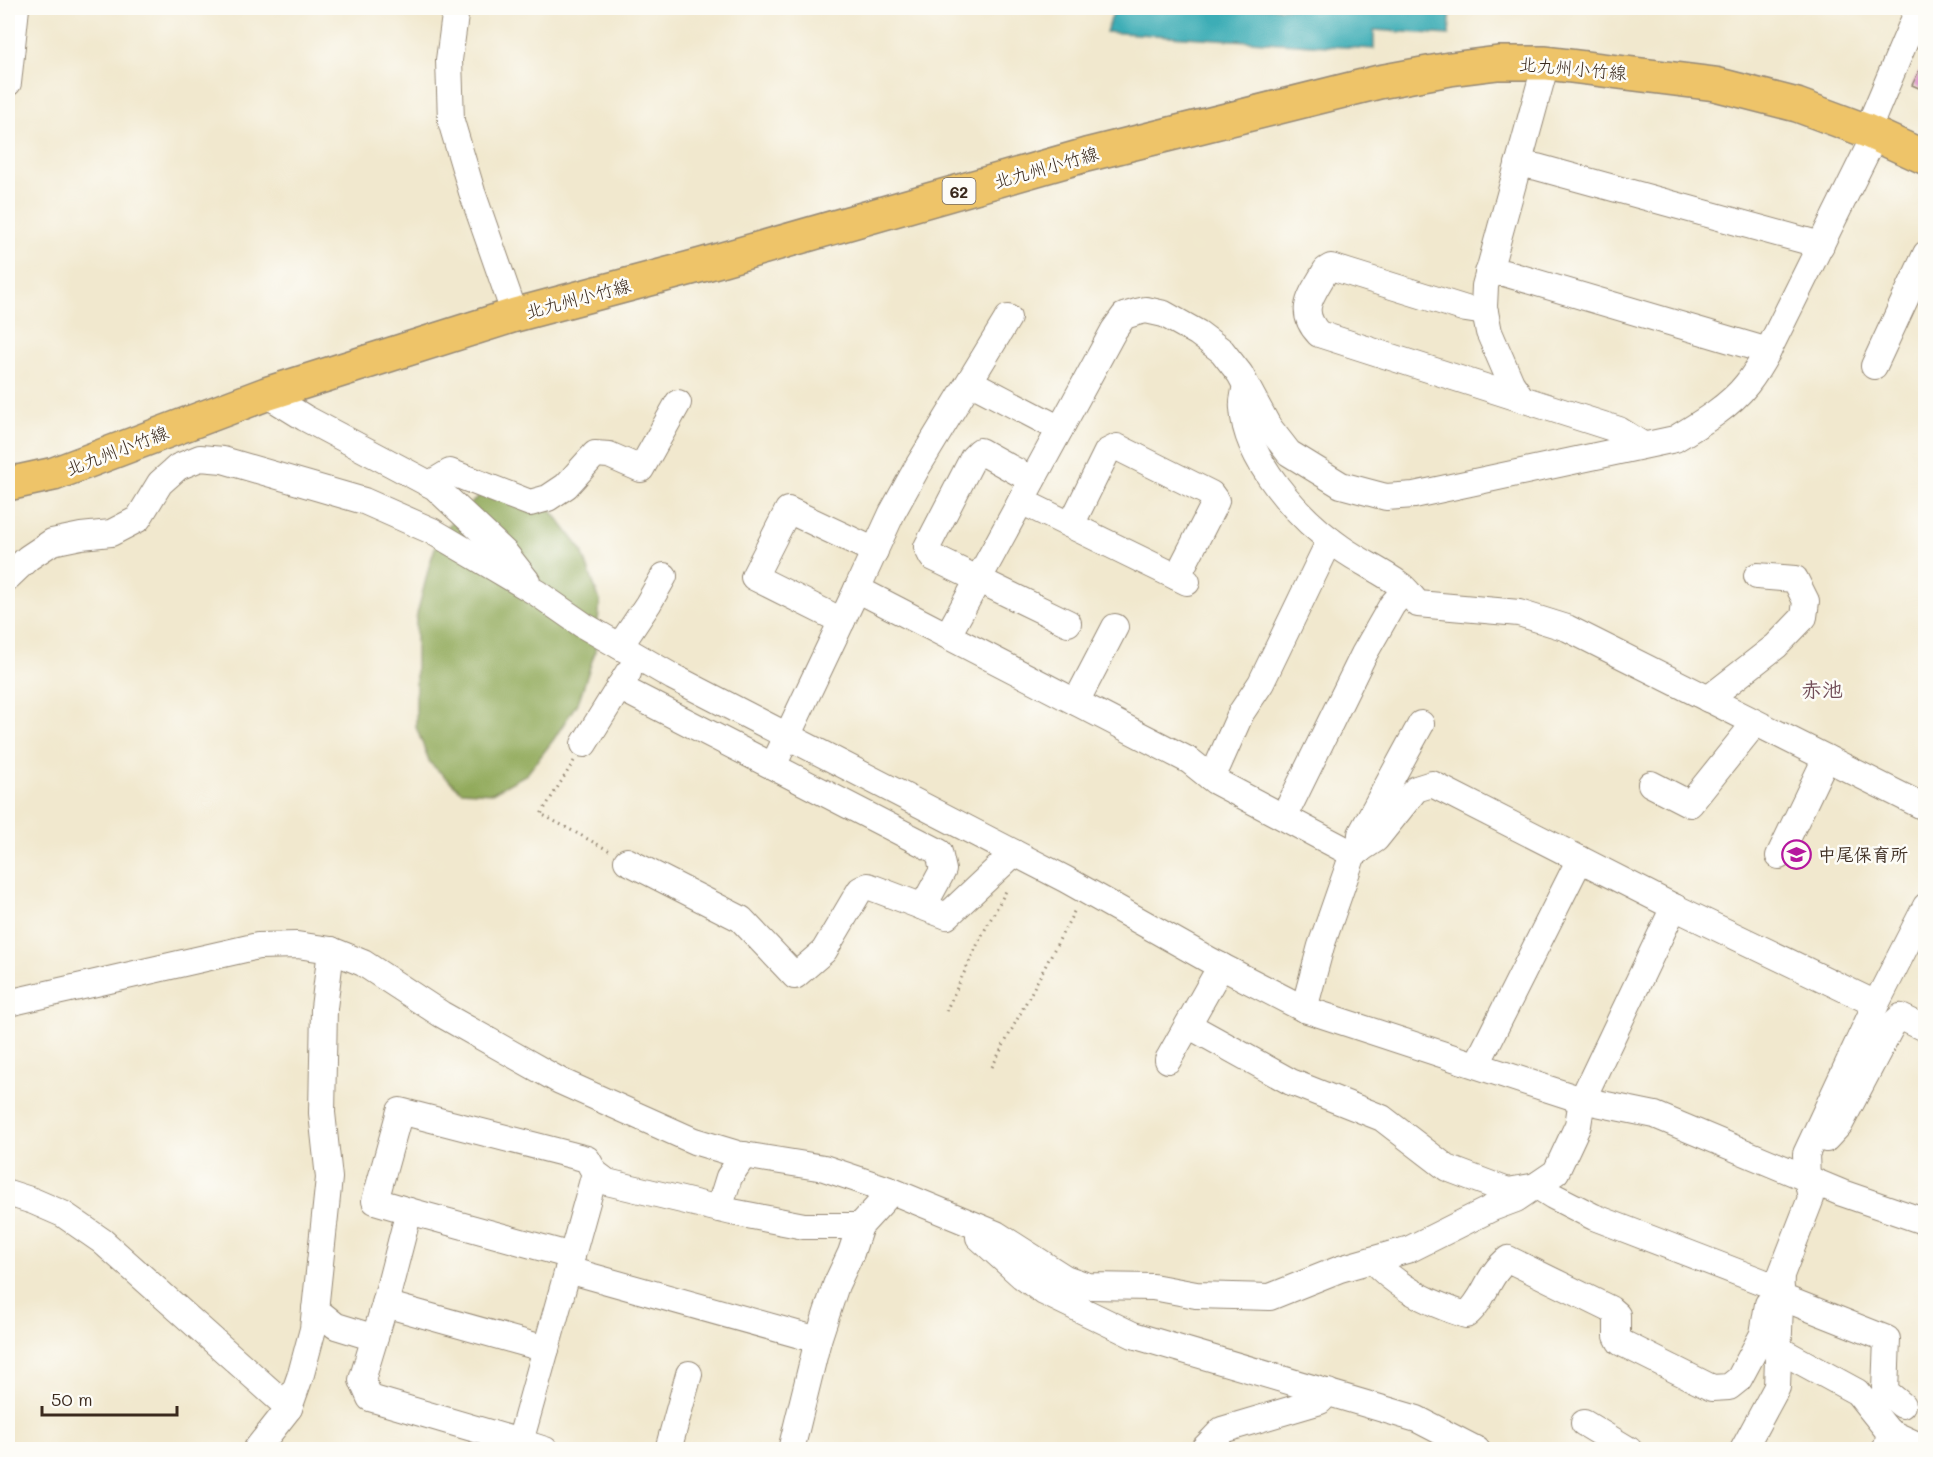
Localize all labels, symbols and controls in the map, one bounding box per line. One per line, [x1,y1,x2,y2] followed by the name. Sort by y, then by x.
[1518,51,1628,85] street label: 北九州小竹線
[991,141,1101,193] street label: 北九州小竹線
[942,178,976,204] road number: 62
[523,272,633,324] street label: 北九州小竹線
[62,419,172,481] street label: 北九州小竹線
[1801,675,1843,702] district label: 赤池
[1781,838,1813,870] school or university icon: 中尾保育所
[1818,842,1908,866] place label: 中尾保育所
[42,1379,177,1417] scale bar
[51,1387,93,1411] text: 50 m

